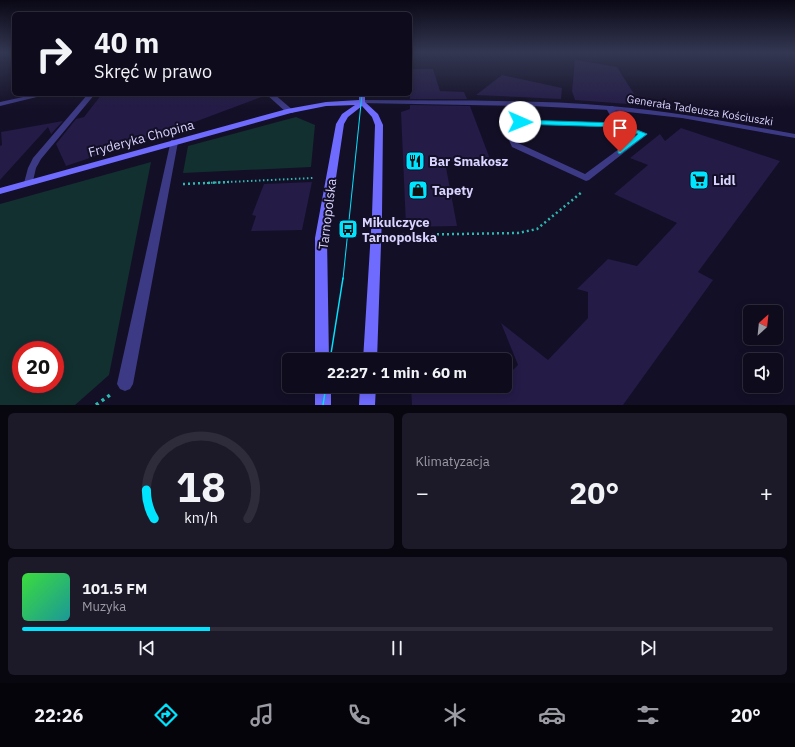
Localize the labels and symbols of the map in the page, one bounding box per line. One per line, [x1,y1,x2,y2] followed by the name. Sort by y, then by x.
[626,92,774,128] street label: Generała Tadeusza Kościuszki
[499,101,541,143] position arrow
[603,111,637,152] pin
[86,116,196,161] street label: Fryderyka Chopina
[404,150,426,172] restaurant icon: Bar Smakosz
[429,153,508,170] place label: Bar Smakosz
[688,169,710,191] supermarket icon: Lidl
[713,172,736,189] place label: Lidl
[315,178,340,250] street label: Tarnopolska
[407,179,429,201] shop icon: Tapety
[432,182,473,199] place label: Tapety
[362,214,437,246] place label: Mikulczyce Tarnopolska
[337,218,359,240] bus stop icon: Mikulczyce Tarnopolska
[743,305,783,345] north arrow
[12,341,64,393] speed limit sign: 20

